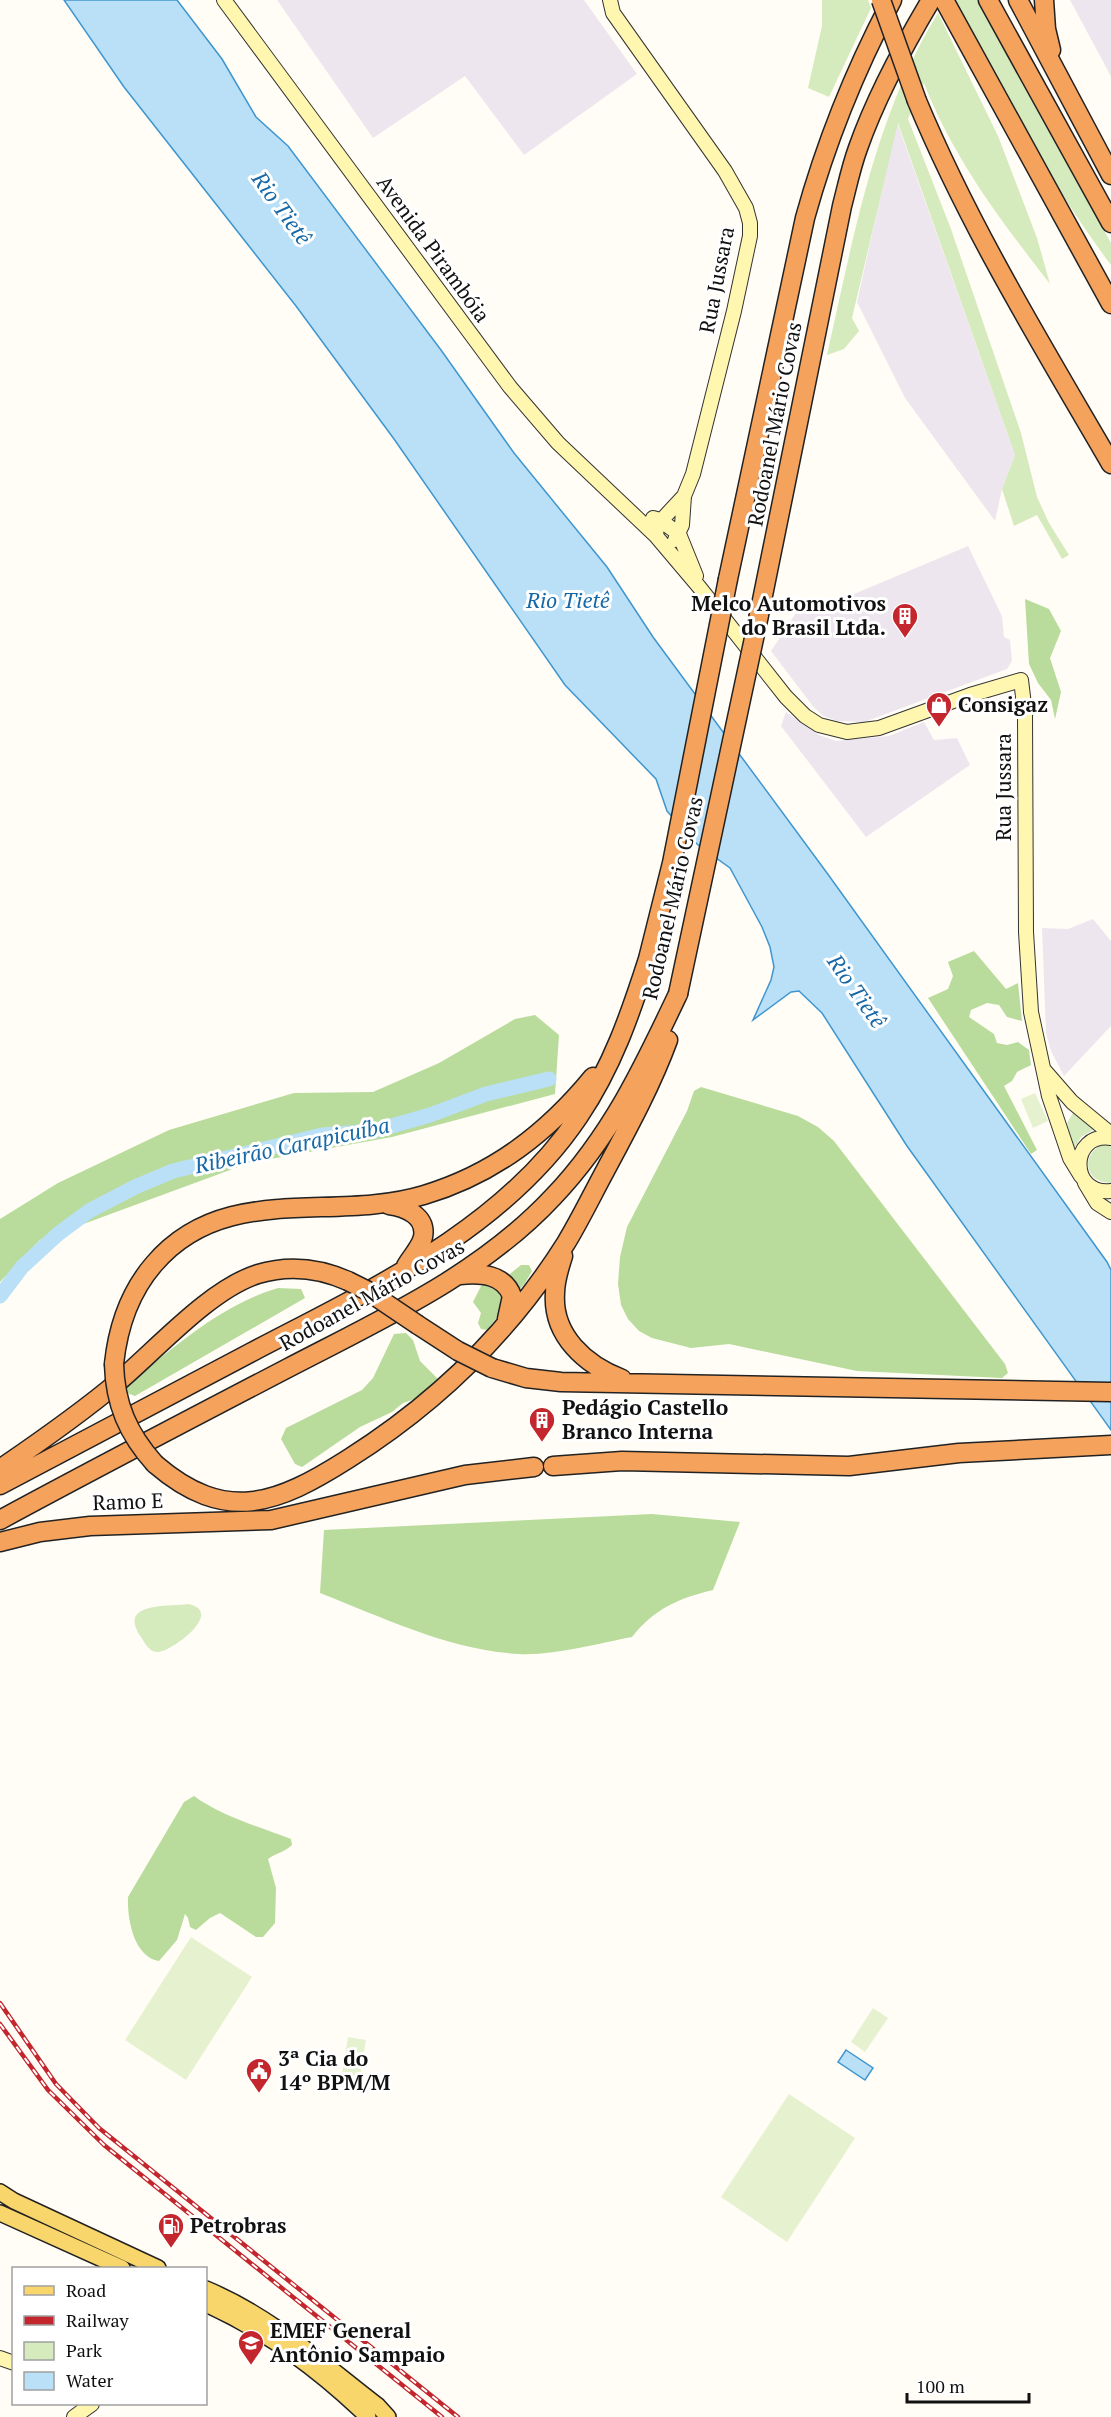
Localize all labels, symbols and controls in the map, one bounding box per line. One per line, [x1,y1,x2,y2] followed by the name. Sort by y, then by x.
[245,165,319,250] water label: Rio Tietê
[371,169,497,328] street label: Avenida Pirambóia
[692,224,740,335] street label: Rua Jussara
[740,319,808,528] street label: Rodoanel Mário Covas
[525,585,610,614] water label: Rio Tietê
[691,589,886,641] place label: Melco Automotivos do Brasil Ltda.
[890,601,920,639] building icon: Melco Automotivos do Brasil Ltda.
[924,690,954,728] shop icon: Consigaz
[958,690,1048,718] place label: Consigaz
[989,733,1017,841] street label: Rua Jussara
[635,794,709,1002] street label: Rodoanel Mário Covas
[821,947,893,1033] water label: Rio Tietê
[191,1110,392,1180] water label: Ribeirão Carapicuíba
[274,1232,469,1357] street label: Rodoanel Mário Covas
[562,1393,728,1445] place label: Pedágio Castello Branco Interna
[527,1405,557,1443] building icon: Pedágio Castello Branco Interna
[92,1486,164,1516] street label: Ramo E
[278,2044,391,2096] place label: 3ª Cia do 14º BPM/M
[244,2056,274,2094] public building icon: 3ª Cia do 14º BPM/M
[156,2211,186,2249] fuel station icon: Petrobras
[190,2211,287,2239] place label: Petrobras
[12,2267,207,2405] legend
[66,2278,106,2302] text: Road
[66,2308,130,2332] text: Railway
[270,2316,445,2368] place label: EMEF General Antônio Sampaio
[236,2328,266,2366] school or university icon: EMEF General Antônio Sampaio
[66,2338,103,2362] text: Park
[907,2366,1028,2404] scale bar
[66,2368,113,2392] text: Water
[916,2374,965,2398] text: 100 m

